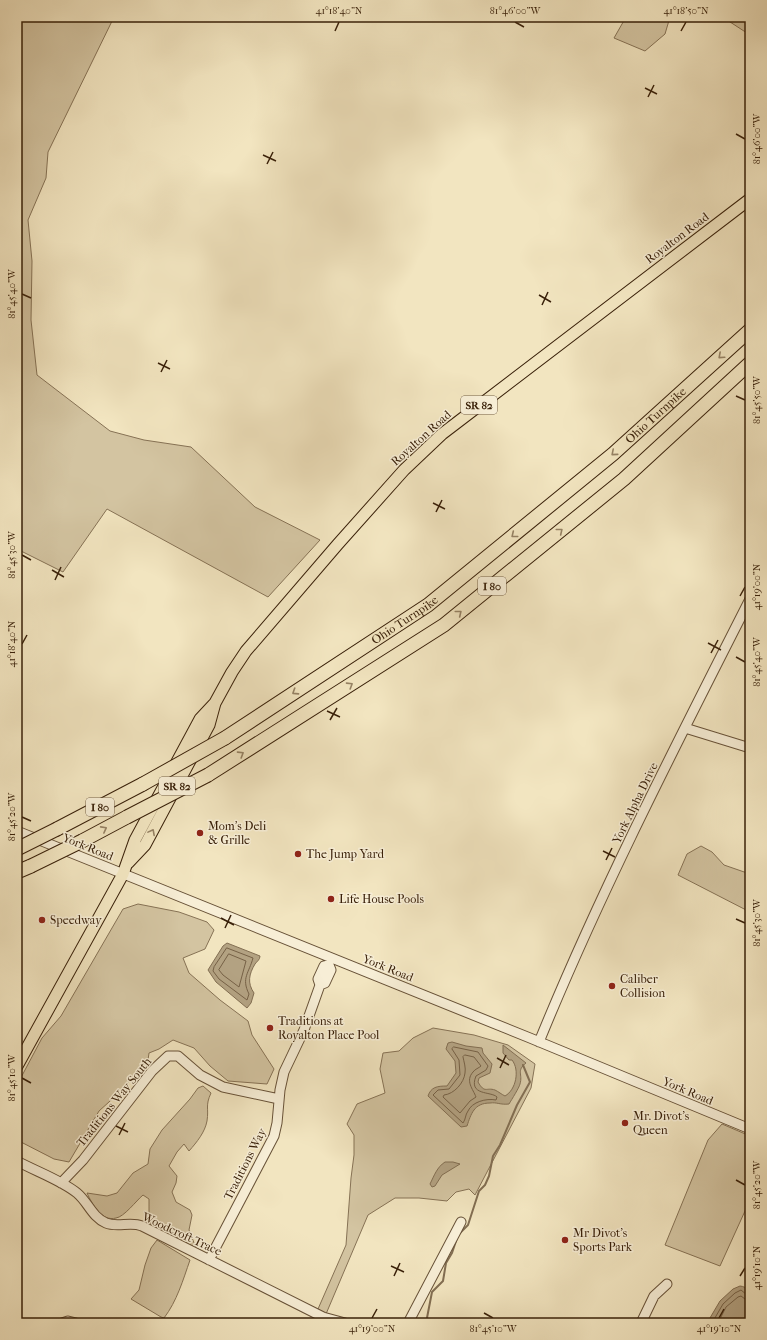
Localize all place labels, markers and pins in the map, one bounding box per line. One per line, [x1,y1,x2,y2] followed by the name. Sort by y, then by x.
[208,819,267,847] place label: Mom's Deli & Grille
[195,828,205,838] marker: Mom's Deli & Grille
[306,847,384,861] place label: The Jump Yard
[293,849,303,859] marker: The Jump Yard
[339,892,424,906] place label: Life House Pools
[326,894,336,904] marker: Life House Pools
[50,913,102,927] place label: Speedway
[37,915,47,925] marker: Speedway
[620,972,665,1000] place label: Caliber Collision
[607,981,617,991] marker: Caliber Collision
[278,1014,380,1042] place label: Traditions at Royalton Place Pool
[265,1023,275,1033] marker: Traditions at Royalton Place Pool
[633,1109,690,1137] place label: Mr. Divot's Queen
[620,1118,630,1128] marker: Mr. Divot's Queen
[573,1226,633,1254] place label: Mr Divot's Sports Park
[560,1235,570,1245] marker: Mr Divot's Sports Park

